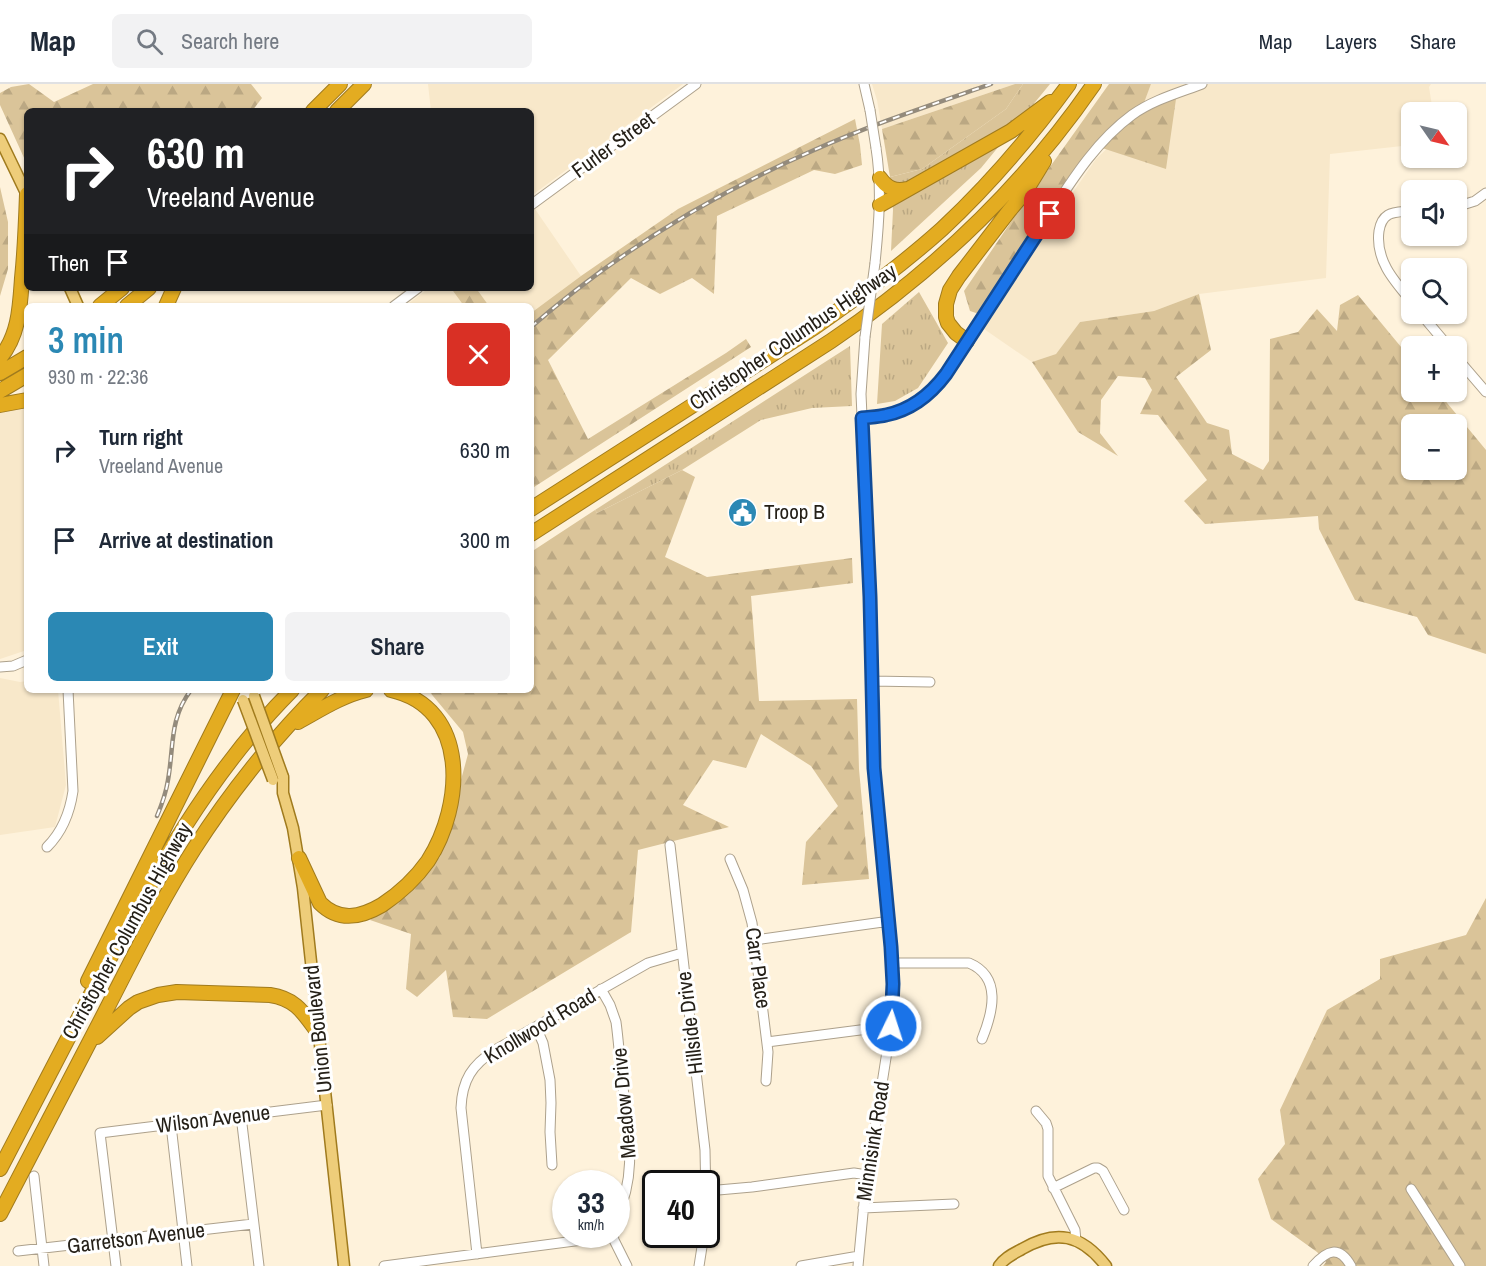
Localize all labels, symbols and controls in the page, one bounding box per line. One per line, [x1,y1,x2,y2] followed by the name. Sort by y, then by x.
[112,14,532,68] search box
[30,22,76,60] text: Map
[133,25,166,58] icon: search
[181,26,279,56] text: Search here
[1259,27,1292,56] text: Map
[1325,27,1377,56] text: Layers
[1410,27,1456,56] text: Share
[1401,102,1467,168] north arrow
[1401,102,1467,480] map controls
[565,105,660,184] street label: Furler Street
[147,125,245,181] text: 630 m
[48,132,126,210] icon: right
[147,179,314,215] text: Vreeland Avenue
[1401,180,1467,246] button: sound
[1024,188,1075,239] pin
[1033,197,1066,230] icon: arrive
[101,246,134,279] icon: arrive
[48,248,89,278] text: Then
[683,256,902,417] street label: Christopher Columbus Highway
[1401,258,1467,324] button: search
[48,316,124,364] text: 3 min
[447,323,510,386] button: close
[1401,336,1467,402] button: +
[48,363,148,390] text: 930 m · 22:36
[1401,414,1467,480] button: −
[99,422,183,452] text: Turn right
[48,434,81,467] icon: right
[460,435,510,465] text: 630 m
[99,452,223,479] text: Vreeland Avenue
[727,496,759,528] public building icon: Troop B
[764,497,825,526] place label: Troop B
[48,524,81,557] icon: arrive
[99,525,273,555] text: Arrive at destination
[460,525,510,555] text: 300 m
[48,612,273,681] button: Exit
[285,612,510,681] button: Share
[55,817,199,1045] street label: Christopher Columbus Highway
[738,926,779,1010] street label: Carr Place
[296,964,339,1094] street label: Union Boulevard
[669,970,710,1076] street label: Hillside Drive
[479,981,601,1070] street label: Knollwood Road
[859,994,923,1058] position arrow
[604,1046,643,1160] street label: Meadow Drive
[849,1079,896,1203] street label: Minnisink Road
[154,1097,272,1140] street label: Wilson Avenue
[642,1170,720,1248] speed limit sign: 40
[577,1182,605,1222] text: 33
[578,1214,604,1235] text: km/h
[65,1215,206,1260] street label: Garretson Avenue

